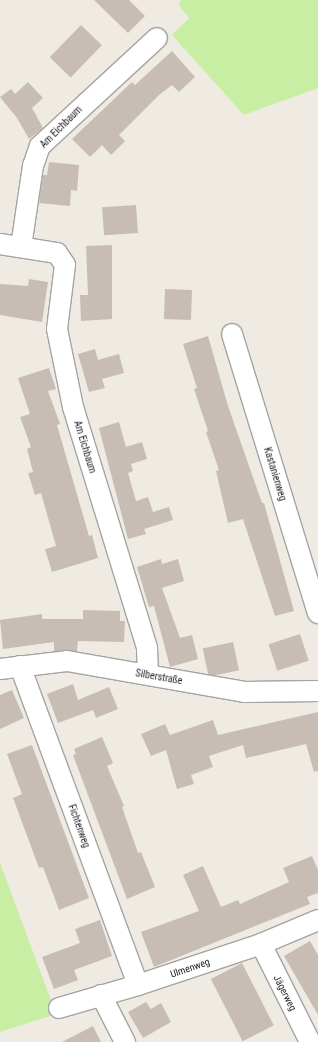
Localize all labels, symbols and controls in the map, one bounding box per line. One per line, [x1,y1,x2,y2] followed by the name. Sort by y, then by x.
[38,104,84,150] street label: Am Eichbaum
[71,419,99,475] street label: Am Eichbaum
[261,446,289,502] street label: Kastanienweg
[135,667,183,687] street label: Silberstraße
[66,803,92,849] street label: Fichtenweg
[169,956,211,980] street label: Ulmenweg
[271,973,299,1013] street label: Jägerweg

